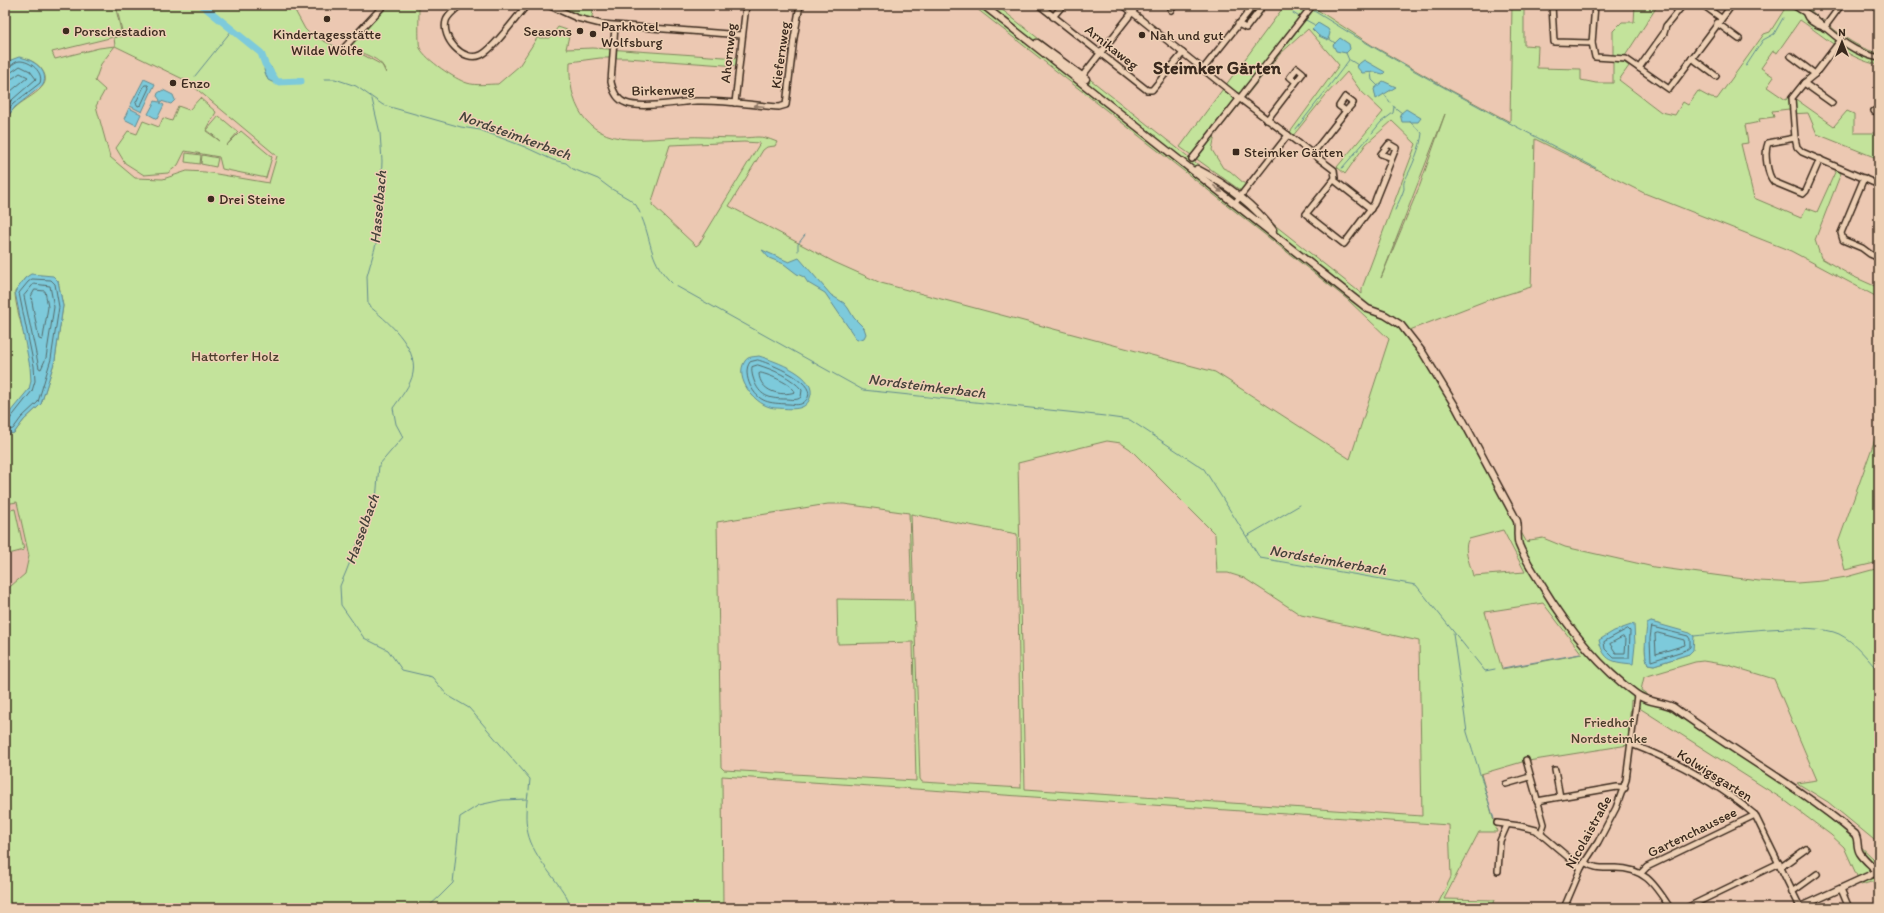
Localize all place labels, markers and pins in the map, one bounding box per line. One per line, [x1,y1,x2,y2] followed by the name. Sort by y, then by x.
[322,14,332,24] marker: Kindertagesstätte Wilde Wölfe
[601,18,663,51] place label: Parkhotel Wolfsburg
[74,23,166,40] place label: Porschestadion
[523,23,572,40] place label: Seasons
[61,26,71,36] marker: Porschestadion
[273,26,381,59] place label: Kindertagesstätte Wilde Wölfe
[575,26,585,36] marker: Seasons
[1150,27,1224,44] place label: Nah und gut
[588,29,598,39] marker: Parkhotel Wolfsburg
[1137,30,1147,40] marker: Nah und gut
[181,75,210,92] place label: Enzo
[168,78,178,88] marker: Enzo
[1244,144,1344,161] place label: Steimker Gärten
[1231,147,1241,157] marker: Steimker Gärten
[219,191,286,208] place label: Drei Steine
[206,194,216,204] marker: Drei Steine

